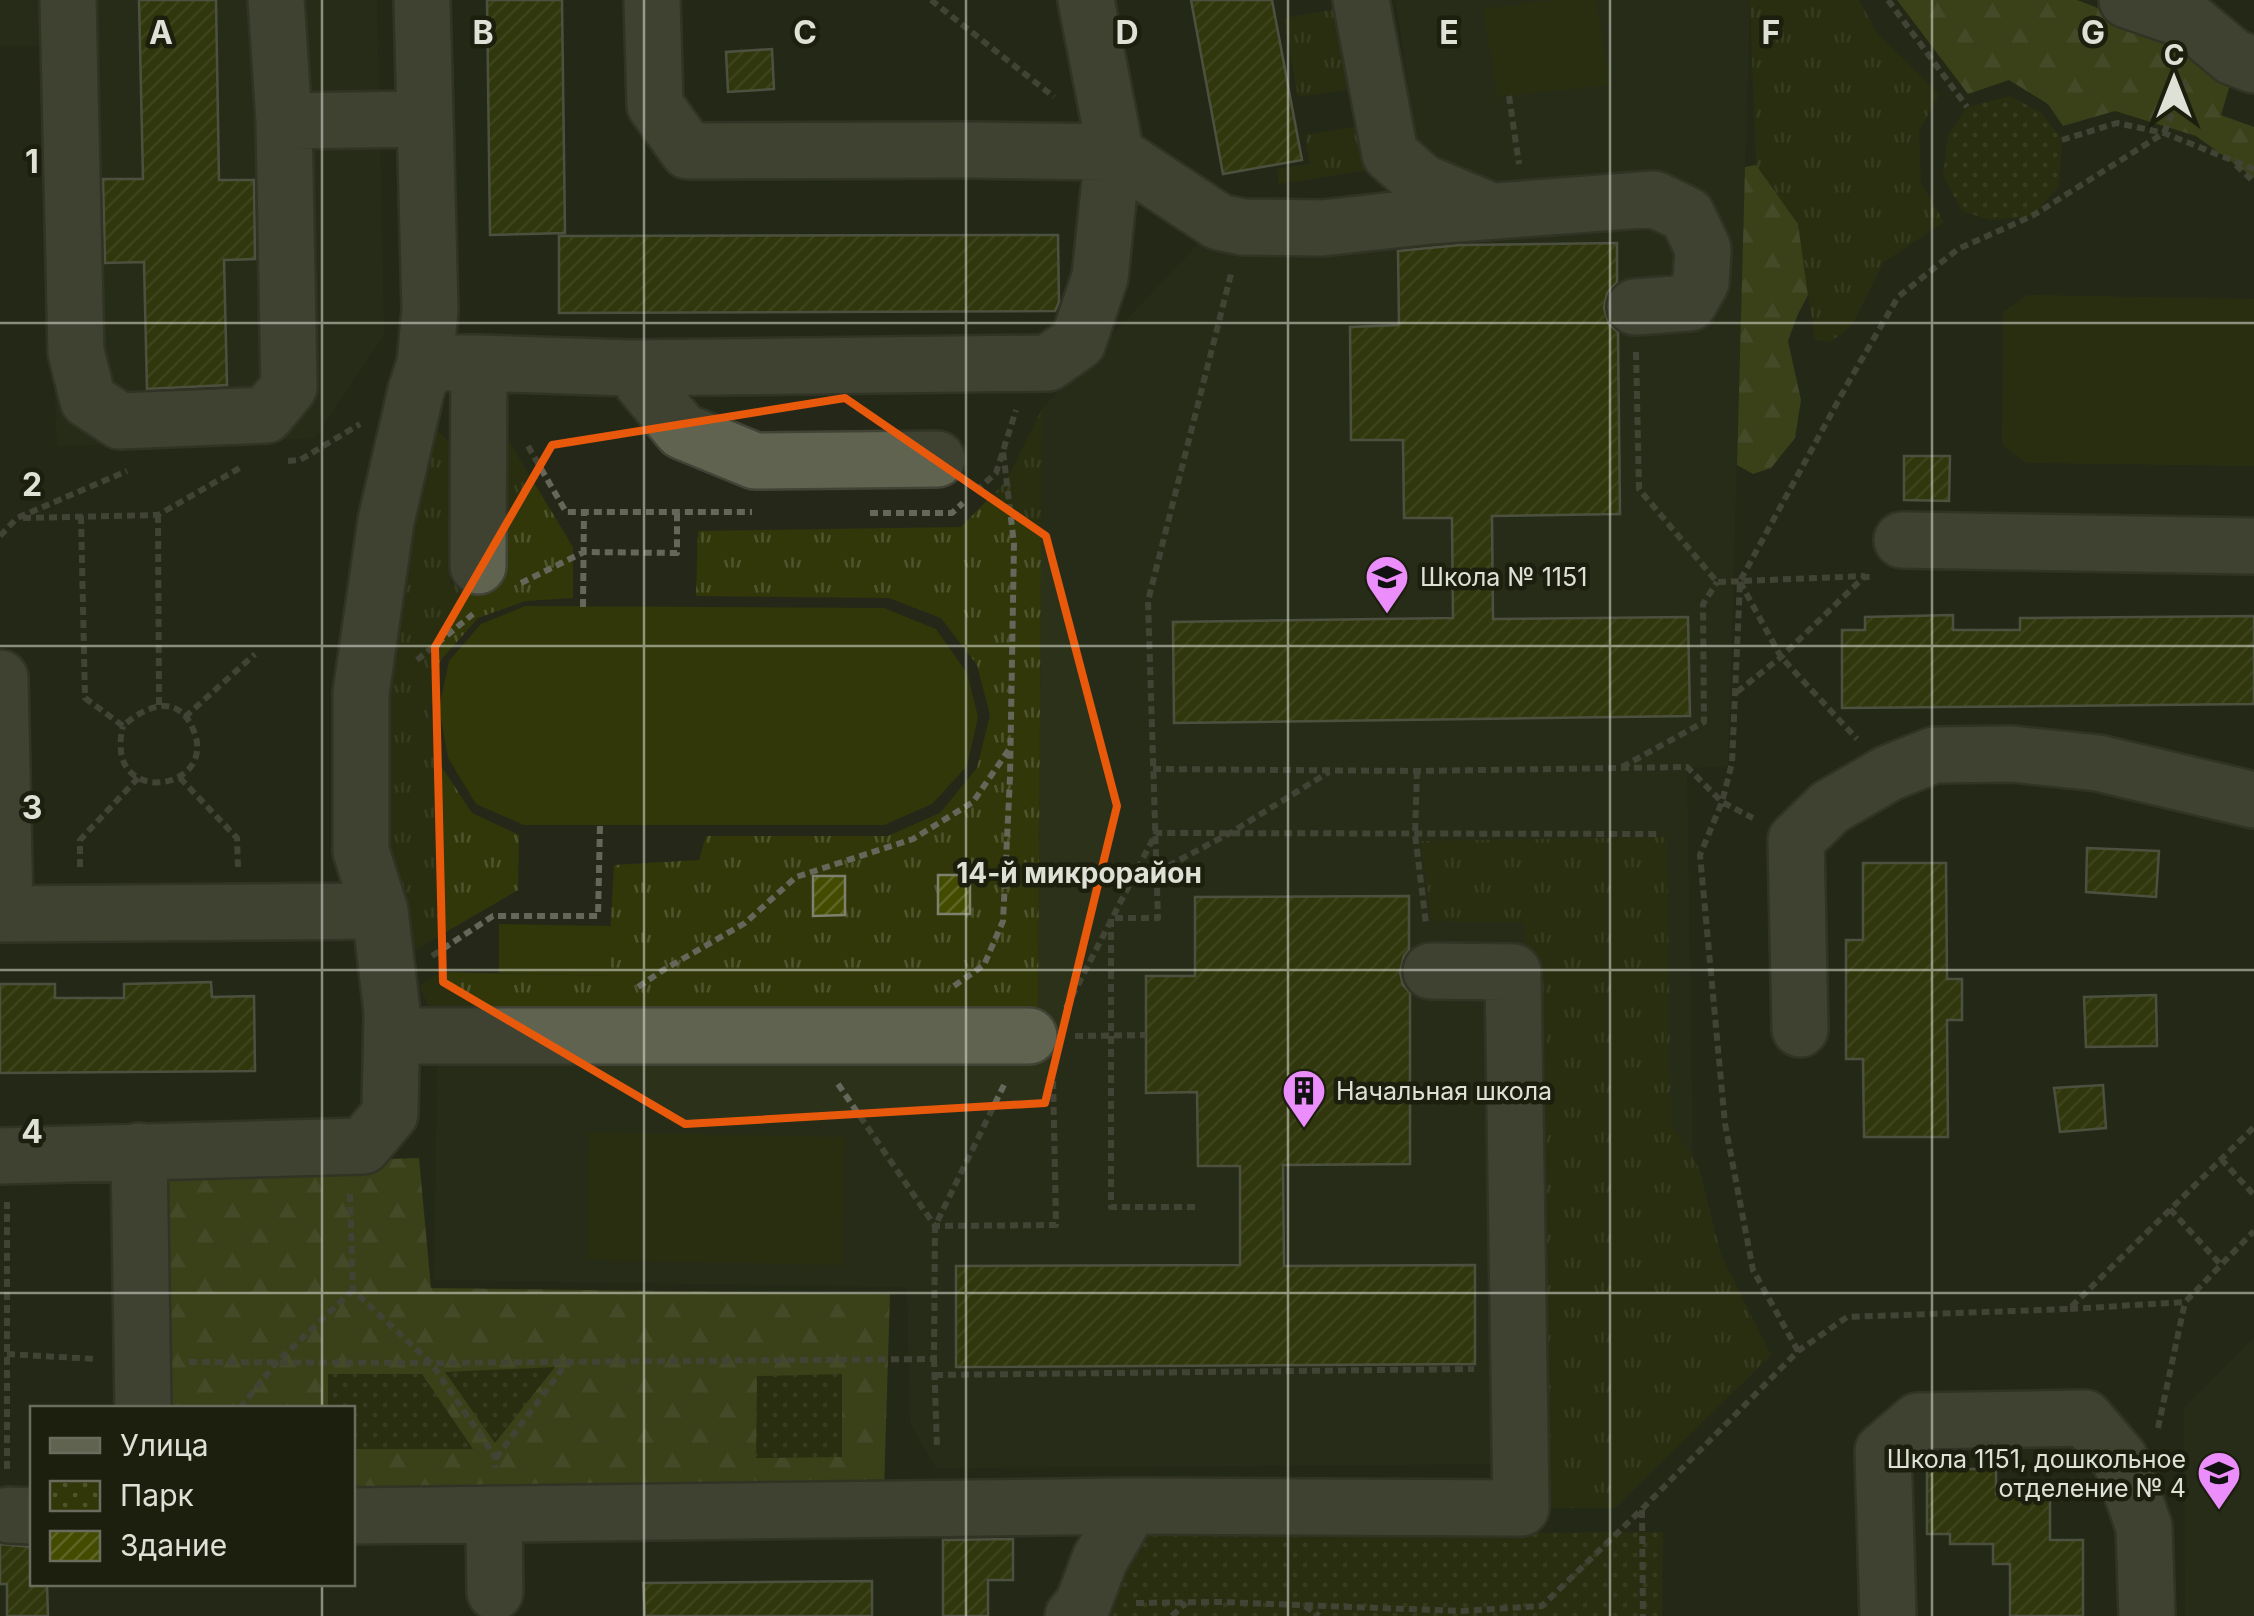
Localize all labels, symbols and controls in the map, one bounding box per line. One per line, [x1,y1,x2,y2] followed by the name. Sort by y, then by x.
[149,13,173,52] text: A
[472,13,494,52] text: B
[793,13,817,52] text: C
[1115,13,1139,52] text: D
[1439,13,1459,52] text: E
[1762,13,1780,52] text: F
[2081,13,2105,52] text: G
[2124,30,2224,130] north arrow
[2164,38,2184,72] text: С
[25,142,39,181] text: 1
[22,465,42,504] text: 2
[1364,554,1410,615] school or university icon: Школа № 1151
[1420,562,1587,592] place label: Школа № 1151
[22,788,42,827] text: 3
[956,856,1202,890] district label: 14-й микрорайон
[1281,1068,1327,1129] building icon: Начальная школа
[1336,1076,1552,1106] place label: Начальная школа
[21,1112,43,1151] text: 4
[30,1406,355,1586] legend
[120,1427,209,1463] text: Улица
[1887,1444,2186,1503] place label: Школа 1151, дошкольное отделение № 4
[2196,1450,2242,1511] school or university icon: Школа 1151, дошкольное отделение № 4
[120,1477,194,1513] text: Парк
[120,1527,227,1563] text: Здание

